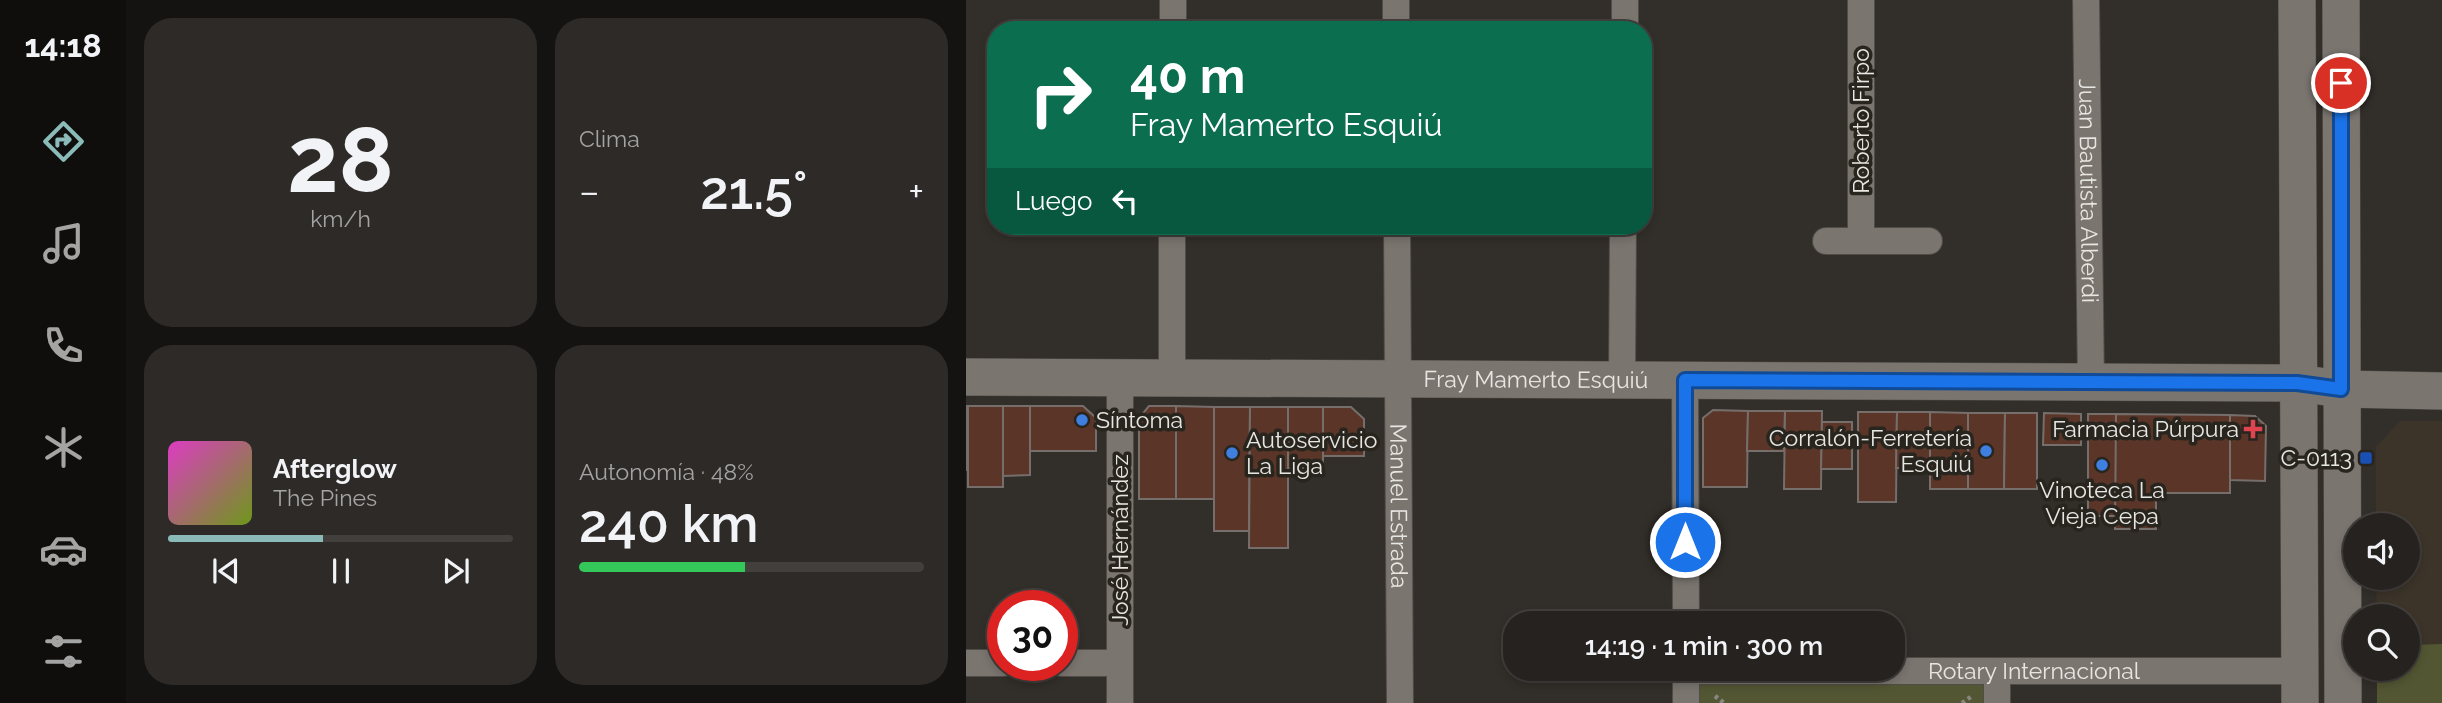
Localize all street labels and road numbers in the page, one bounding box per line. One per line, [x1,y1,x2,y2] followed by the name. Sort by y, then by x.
[1847,48,1874,194] street label: Roberto Firpo
[2074,79,2104,303] street label: Juan Bautista Alberdi
[1424,365,1648,393] street label: Fray Mamerto Esquiú
[1385,423,1413,589] street label: Manuel Estrada
[1106,454,1133,626] street label: José Hernández
[1928,657,2141,684] street label: Rotary Internacional

